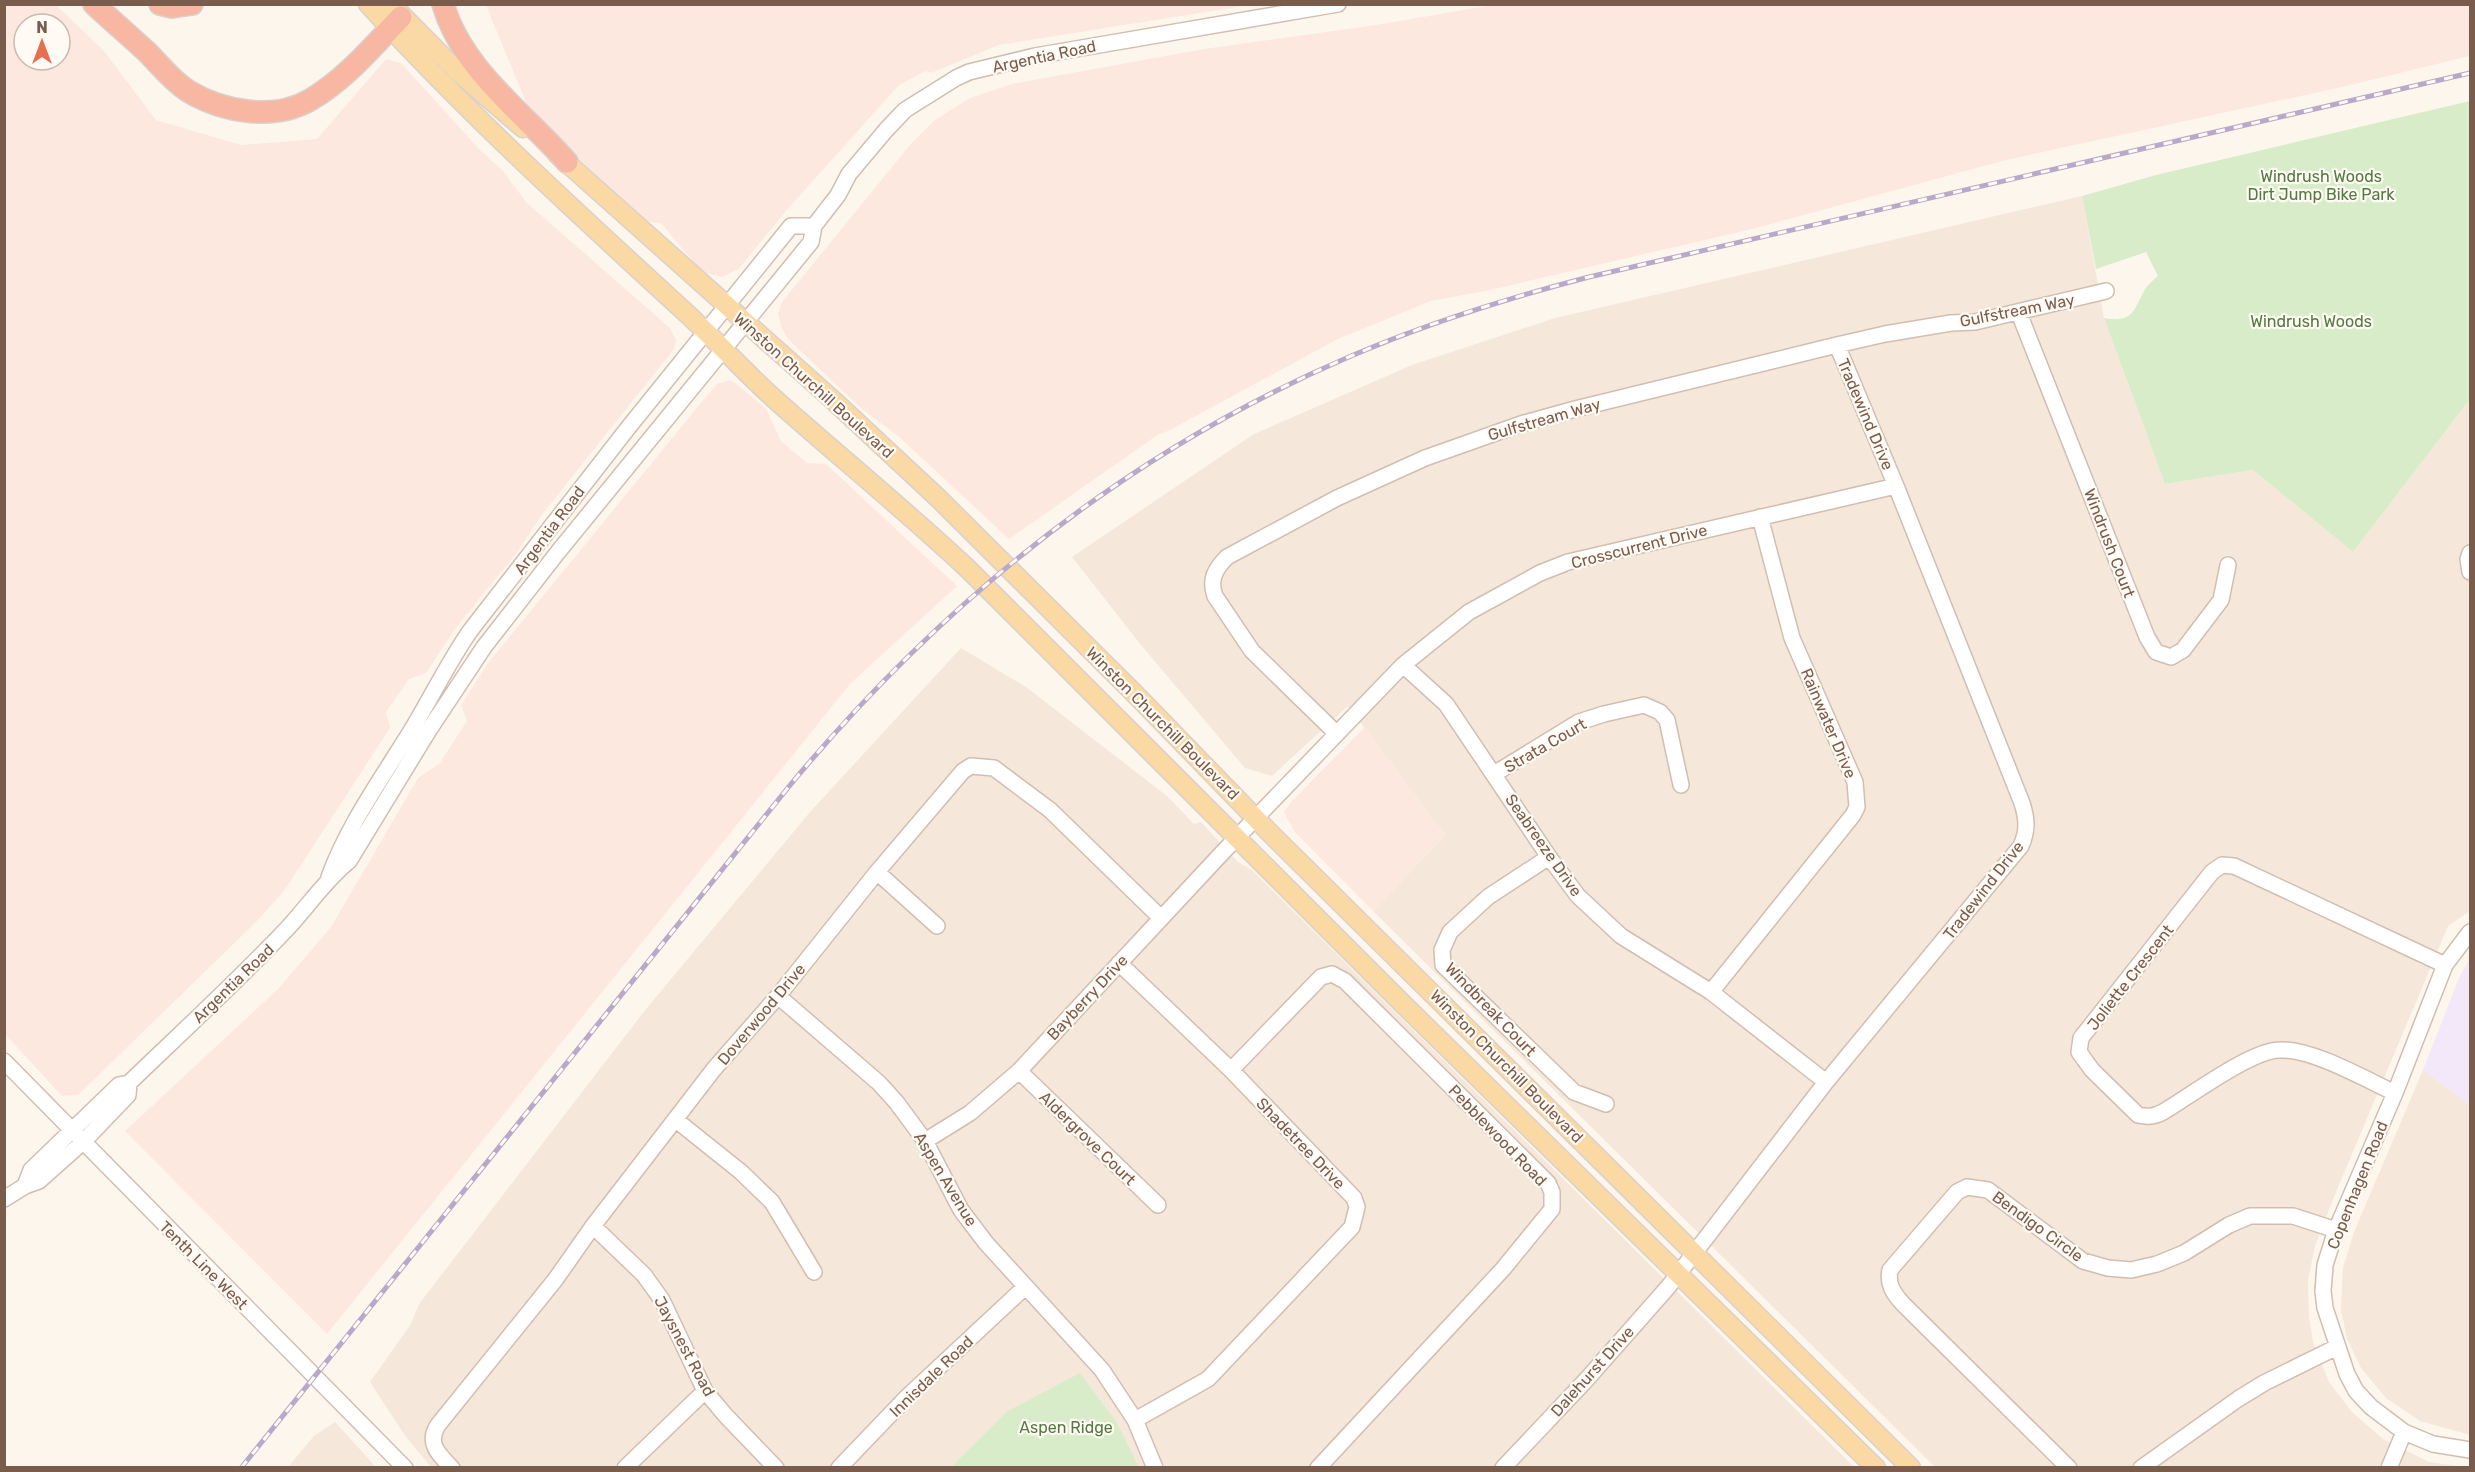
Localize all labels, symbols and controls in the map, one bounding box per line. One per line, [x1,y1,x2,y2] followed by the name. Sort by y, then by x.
[12,12,72,72] north arrow
[36,18,48,37] text: N
[991,36,1098,77] street label: Argentia Road
[2247,167,2395,204] park label: Windrush Woods Dirt Jump Bike Park
[1958,290,2076,331] street label: Gulfstream Way
[730,309,898,462] street label: Winston Churchill Boulevard
[2250,312,2372,331] park label: Windrush Woods
[1833,356,1898,473] street label: Tradewind Drive
[1486,394,1603,445] street label: Gulfstream Way
[510,482,589,578] street label: Argentia Road
[2080,486,2139,600] street label: Windrush Court
[1569,520,1709,573] street label: Crosscurrent Drive
[1082,643,1243,804] street label: Winston Churchill Boulevard
[1797,665,1860,781] street label: Rainwater Drive
[1501,714,1590,777] street label: Strata Court
[1501,790,1586,900] street label: Seabreeze Drive
[1939,837,2028,943] street label: Tradewind Drive
[2083,921,2178,1034] street label: Joliette Crescent
[189,940,278,1027] street label: Argentia Road
[1043,951,1132,1044] street label: Bayberry Drive
[1441,959,1540,1060] street label: Windbreak Court
[713,960,809,1069] street label: Doverwood Drive
[1426,986,1587,1147] street label: Winston Churchill Boulevard
[1445,1081,1551,1190] street label: Pebblewood Road
[1036,1088,1140,1189] street label: Aldergrove Court
[1252,1094,1349,1193] street label: Shadetree Drive
[2323,1118,2392,1252] street label: Copenhagen Road
[910,1129,981,1230] street label: Aspen Avenue
[1989,1187,2087,1266] street label: Bendigo Circle
[155,1217,252,1314] street label: Tenth Line West
[650,1293,719,1399] street label: Jaysnest Road
[1547,1322,1638,1420] street label: Dalehurst Drive
[886,1332,977,1421] street label: Innisdale Road
[1019,1418,1113,1437] park label: Aspen Ridge

